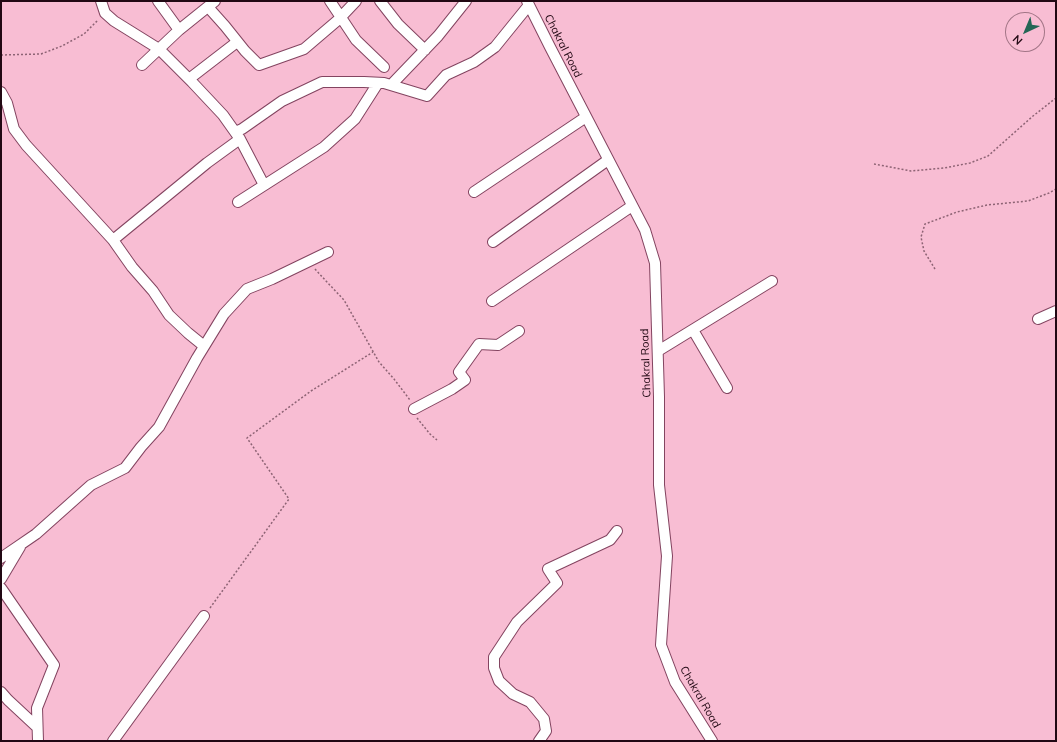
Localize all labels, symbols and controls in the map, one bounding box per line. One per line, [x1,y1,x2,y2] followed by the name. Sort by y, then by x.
[541,12,585,80] street label: Chakral Road
[1005,12,1045,52] north arrow
[1010,32,1025,48] text: N
[638,328,654,398] street label: Chakral Road
[677,664,723,730] street label: Chakral Road

